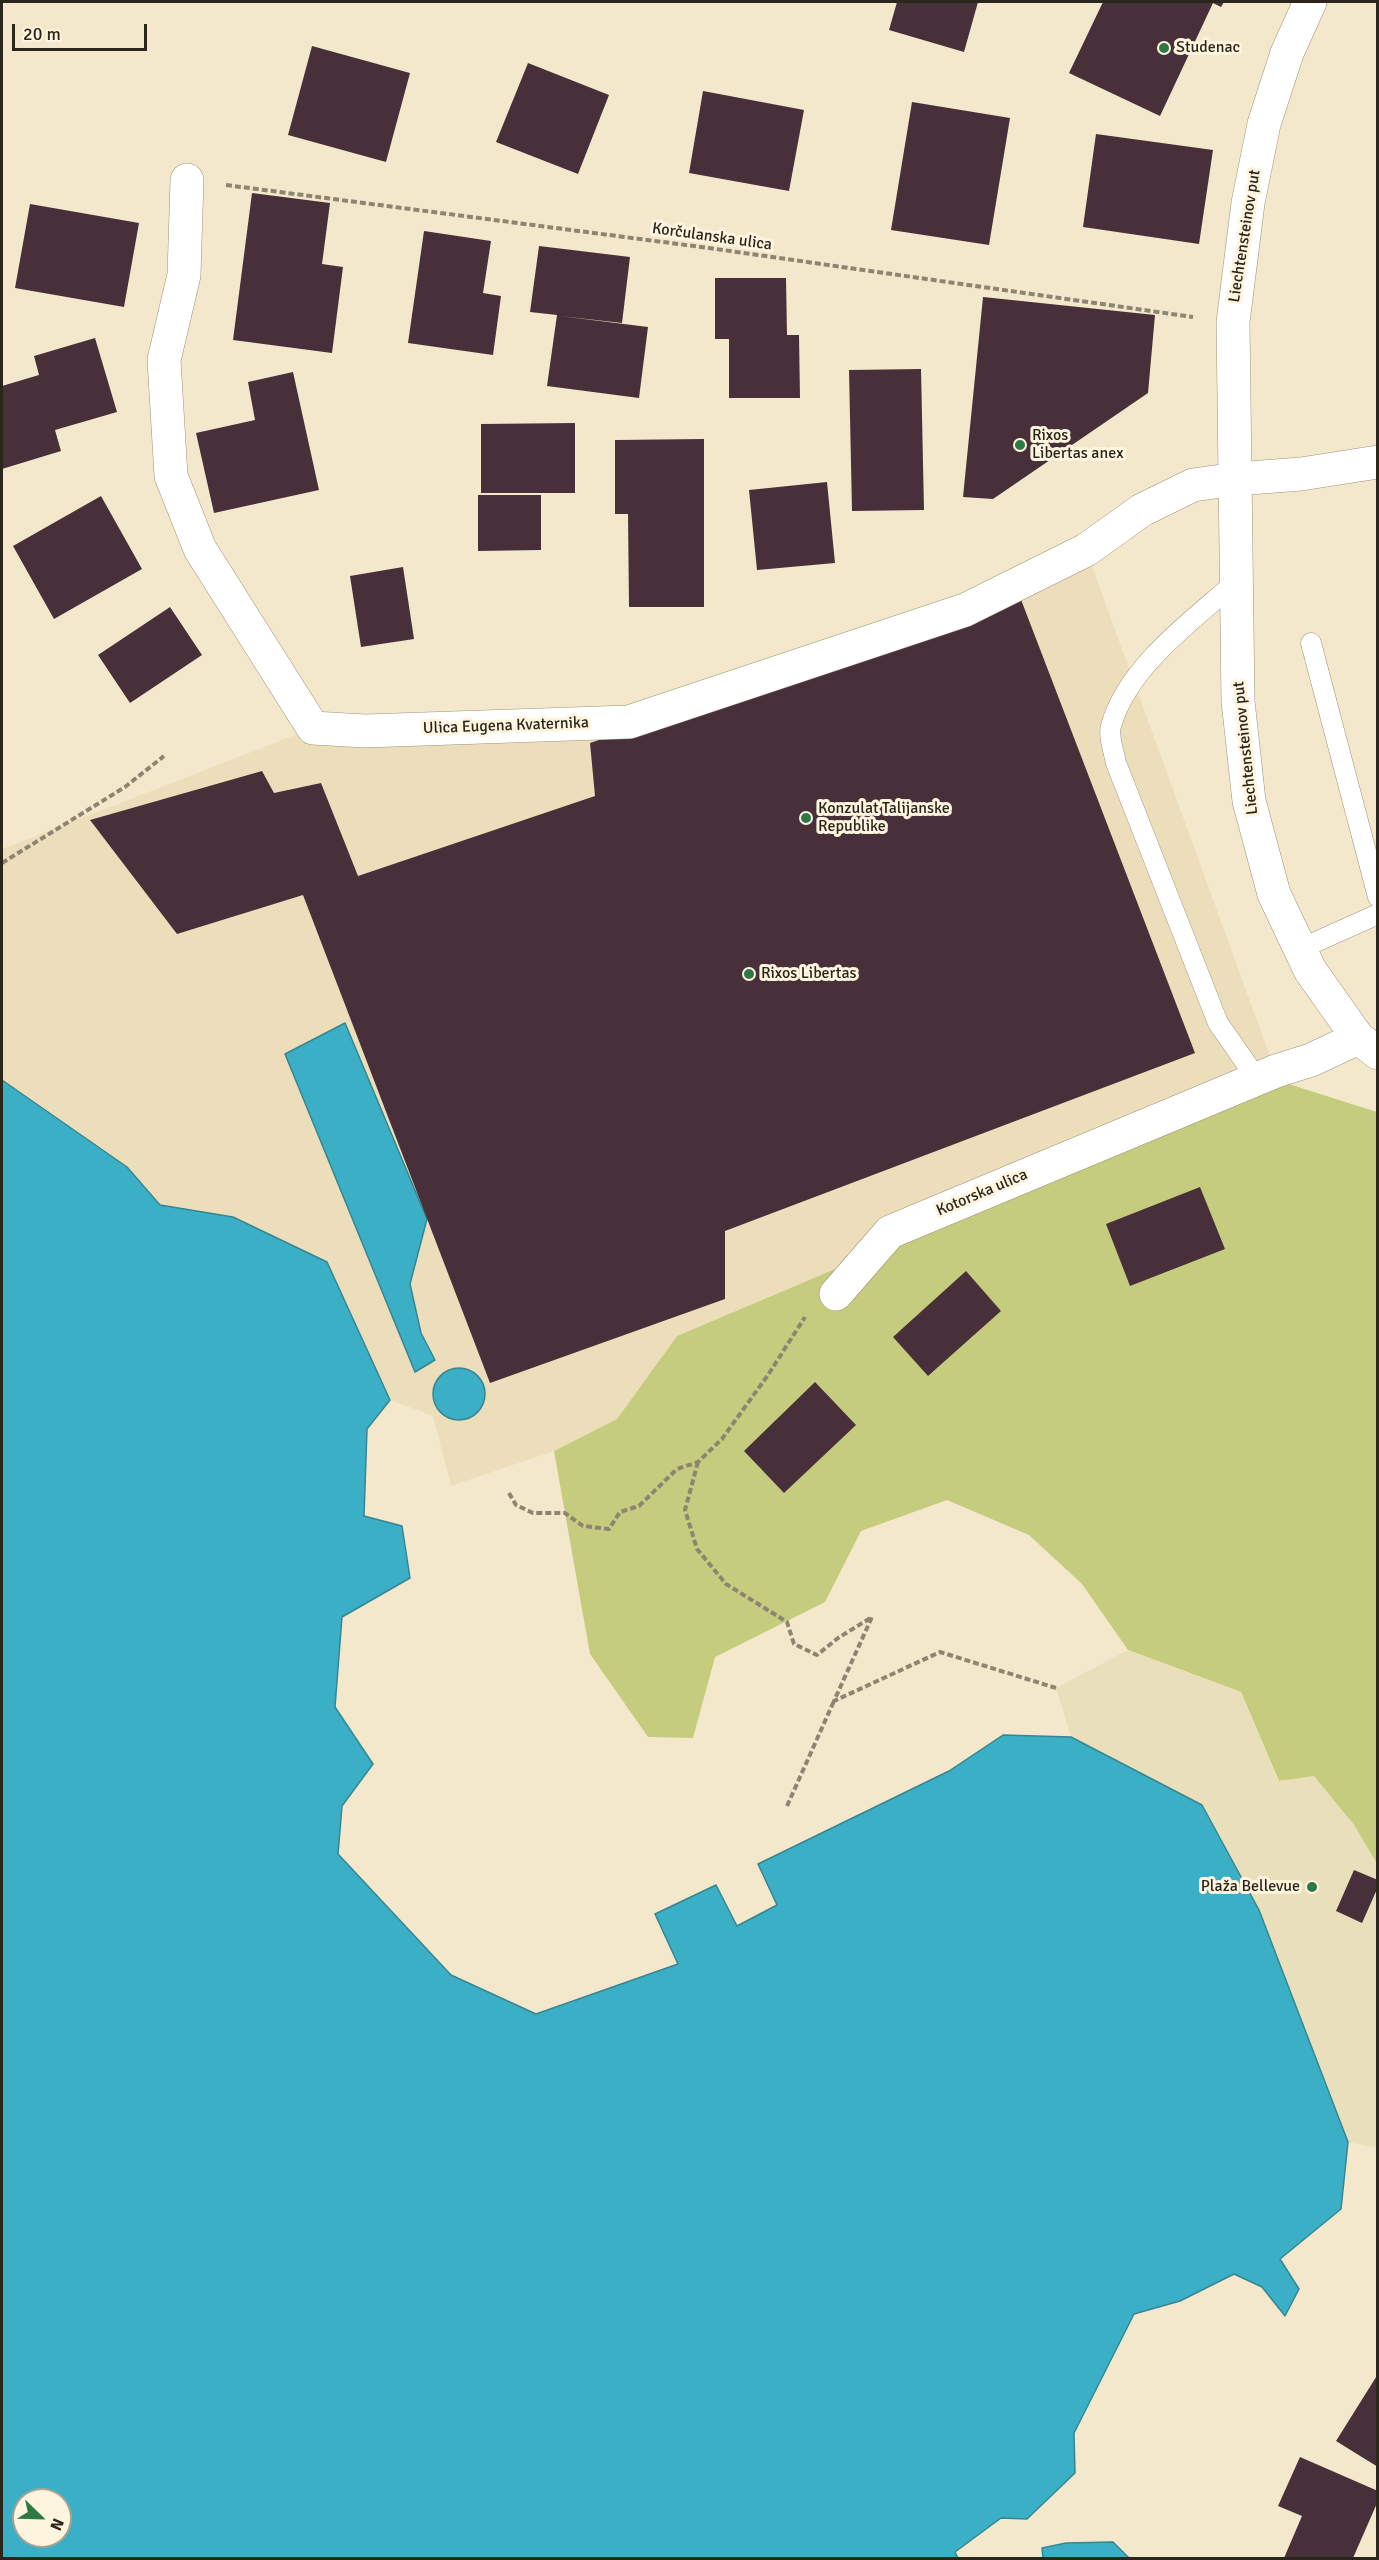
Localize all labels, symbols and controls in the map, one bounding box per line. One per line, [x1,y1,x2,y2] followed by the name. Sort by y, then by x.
[15,12,150,50] scale bar
[23,23,61,45] text: 20 m
[1176,38,1240,58] place label: Studenac
[1157,41,1171,55] marker: Studenac
[1225,168,1265,304] street label: Liechtensteinov put
[651,219,773,255] street label: Korčulanska ulica
[1032,426,1124,464] place label: Rixos Libertas anex
[1013,438,1027,452] marker: Rixos Libertas anex
[1229,680,1263,816] street label: Liechtensteinov put
[423,714,589,738] street label: Ulica Eugena Kvaternika
[818,799,950,837] place label: Konzulat Talijanske Republike
[799,811,813,825] marker: Konzulat Talijanske Republike
[761,964,857,984] place label: Rixos Libertas
[742,967,756,981] marker: Rixos Libertas
[934,1165,1030,1221] street label: Kotorska ulica
[1201,1877,1300,1897] place label: Plaža Bellevue
[1305,1880,1319,1894] marker: Plaža Bellevue
[12,2488,72,2548] north arrow
[45,2515,68,2533] text: N

